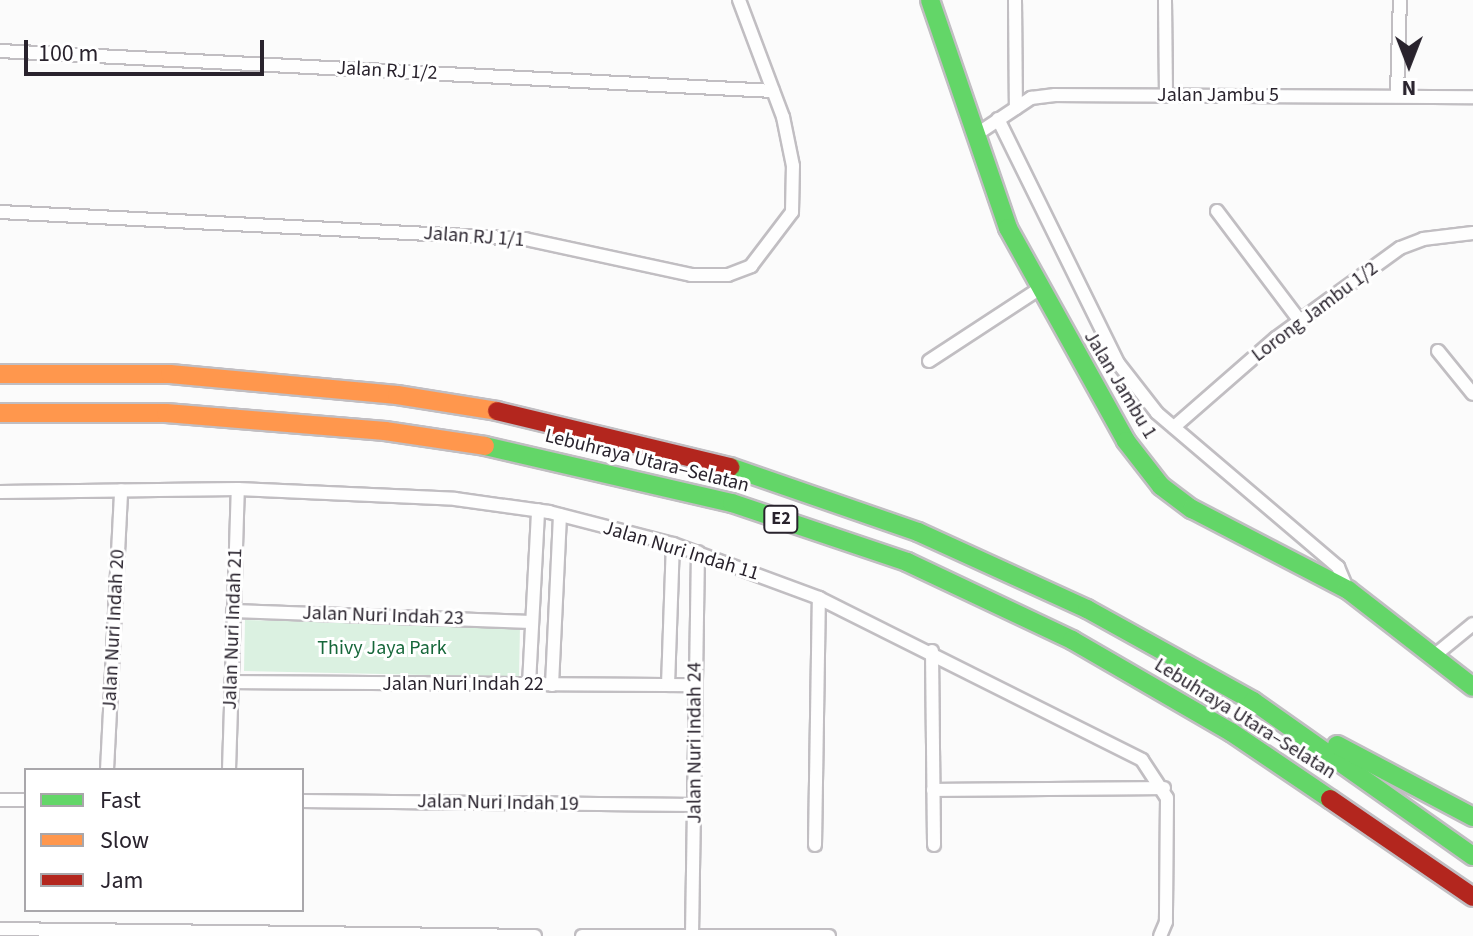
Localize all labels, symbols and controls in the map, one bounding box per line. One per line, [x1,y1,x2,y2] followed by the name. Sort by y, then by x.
[28,24,268,74] scale bar
[1369,24,1449,104] north arrow
[38,36,98,71] text: 100 m
[336,56,438,86] street label: Jalan RJ 1/2
[1402,72,1416,104] text: N
[1157,83,1279,107] street label: Jalan Jambu 5
[423,221,525,253] street label: Jalan RJ 1/1
[1247,257,1383,367] street label: Lorong Jambu 1/2
[1078,327,1162,443] street label: Jalan Jambu 1
[542,424,752,498] street label: Lebuhraya Utara–Selatan
[763,505,799,533] road number: E2
[600,516,762,586] street label: Jalan Nuri Indah 11
[218,548,248,710] street label: Jalan Nuri Indah 21
[98,549,130,711] street label: Jalan Nuri Indah 20
[302,601,464,631] street label: Jalan Nuri Indah 23
[317,636,447,660] park label: Thivy Jaya Park
[1150,653,1340,785] street label: Lebuhraya Utara–Selatan
[683,662,707,824] street label: Jalan Nuri Indah 24
[382,672,544,696] street label: Jalan Nuri Indah 22
[24,768,304,912] legend
[100,783,141,818] text: Fast
[417,790,579,816] street label: Jalan Nuri Indah 19
[100,823,149,858] text: Slow
[100,863,144,898] text: Jam

